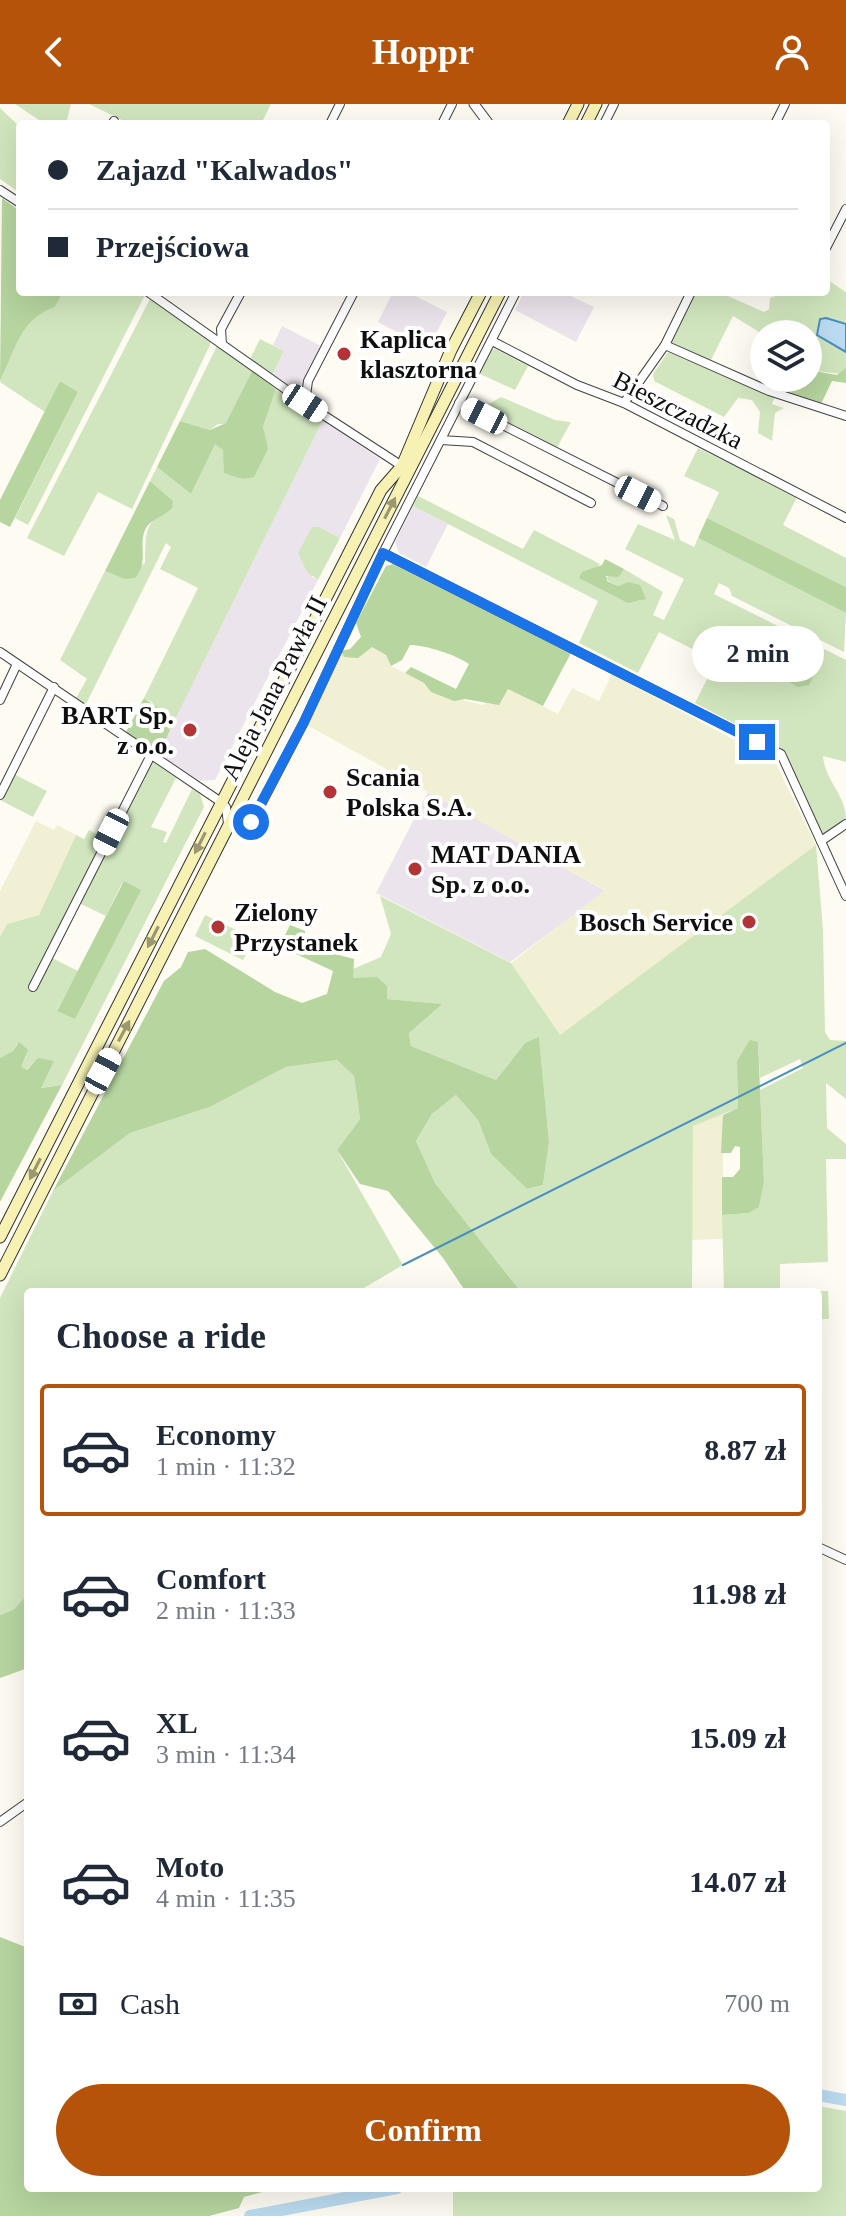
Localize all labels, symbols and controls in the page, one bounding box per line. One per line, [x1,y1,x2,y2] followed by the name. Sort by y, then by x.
[32,30,76,74] icon: back
[770,30,814,74] icon: person
[372,32,474,72] text: Hoppr
[96,153,354,186] text: Zajazd "Kalwados"
[96,230,249,263] text: Przejściowa
[750,320,822,392] map controls
[750,320,822,392] button: layers
[360,325,477,384] place label: Kaplica klasztorna
[335,345,353,363] marker: Kaplica klasztorna
[608,365,748,455] street label: Bieszczadzka
[278,380,332,426] car
[457,394,511,438] car
[611,472,665,516] car
[384,497,397,520] one-way arrow
[215,591,333,785] street label: Aleja Jana Pawła II
[691,626,823,682] callout: 2 min
[727,639,789,668] text: 2 min
[61,701,174,760] place label: BART Sp. z o.o.
[181,721,199,739] marker: BART Sp. z o.o.
[739,724,775,760] route end
[346,763,472,822] place label: Scania Polska S.A.
[321,783,339,801] marker: Scania Polska S.A.
[233,804,269,840] route start
[89,805,133,859] car
[194,832,207,855] one-way arrow
[431,840,581,899] place label: MAT DANIA Sp. z o.o.
[406,860,424,878] marker: MAT DANIA Sp. z o.o.
[234,898,359,957] place label: Zielony Przystanek
[579,908,733,937] place label: Bosch Service
[740,913,758,931] marker: Bosch Service
[209,918,227,936] marker: Zielony Przystanek
[146,926,159,949] one-way arrow
[118,1020,131,1043] one-way arrow
[81,1044,125,1098] car
[29,1157,42,1180] one-way arrow
[56,1316,266,1356] text: Choose a ride
[60,1414,132,1486] icon: car
[156,1418,276,1451] text: Economy
[704,1433,786,1466] text: 8.87 zł
[156,1452,296,1481] text: 1 min · 11:32
[60,1558,132,1630] icon: car
[156,1562,266,1595] text: Comfort
[691,1577,786,1610] text: 11.98 zł
[156,1596,296,1625] text: 2 min · 11:33
[60,1702,132,1774] icon: car
[156,1706,198,1739] text: XL
[689,1721,786,1754] text: 15.09 zł
[156,1740,296,1769] text: 3 min · 11:34
[60,1846,132,1918] icon: car
[156,1850,224,1883] text: Moto
[689,1865,786,1898] text: 14.07 zł
[156,1884,296,1913] text: 4 min · 11:35
[56,1982,100,2026] icon: cash
[120,1987,180,2020] text: Cash
[724,1989,790,2018] text: 700 m
[56,2084,790,2176] button: Confirm

